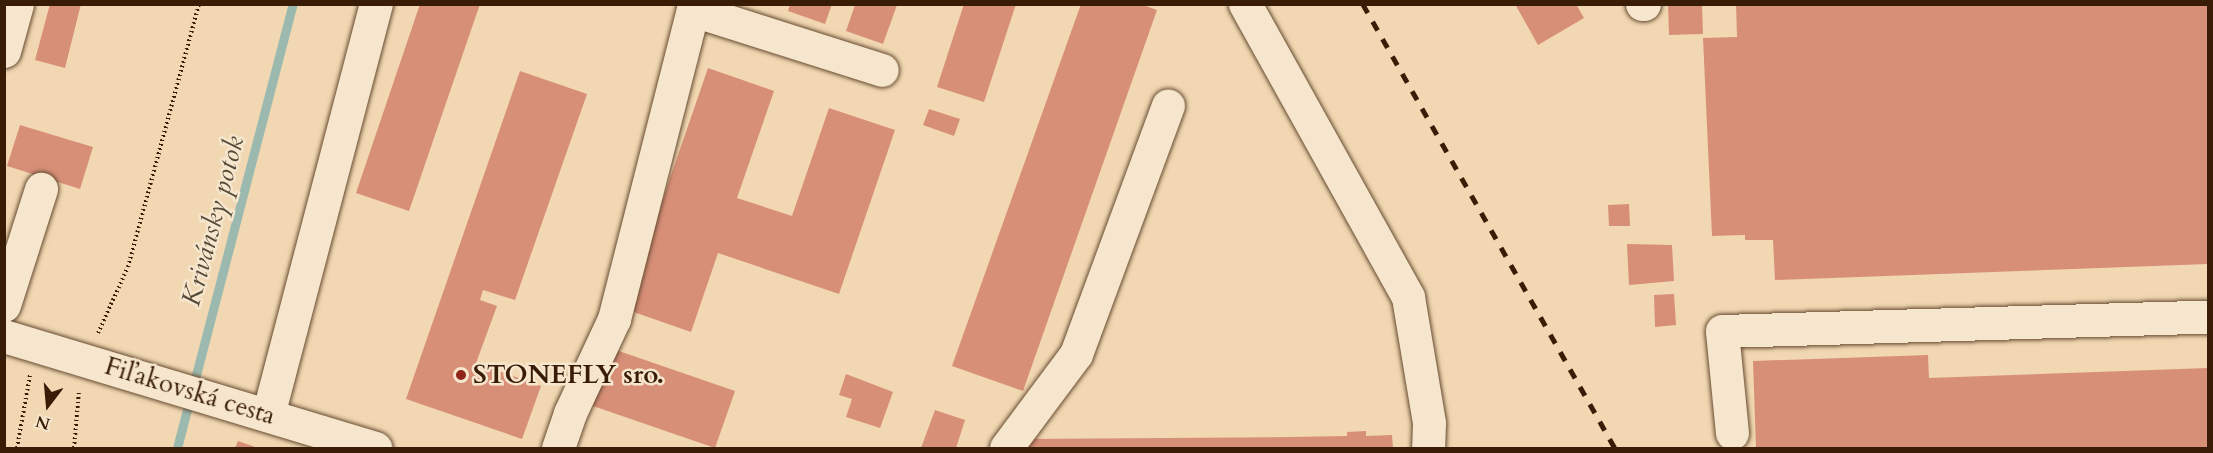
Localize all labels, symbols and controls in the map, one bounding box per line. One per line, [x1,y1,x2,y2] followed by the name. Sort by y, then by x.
[175,132,251,310] water label: Krivánsky potok
[101,350,279,432] street label: Fiľakovská cesta
[473,359,664,391] place label: STONEFLY sro.
[454,368,468,382] marker: STONEFLY sro.
[18,375,78,435] north arrow
[33,410,53,435] text: N

